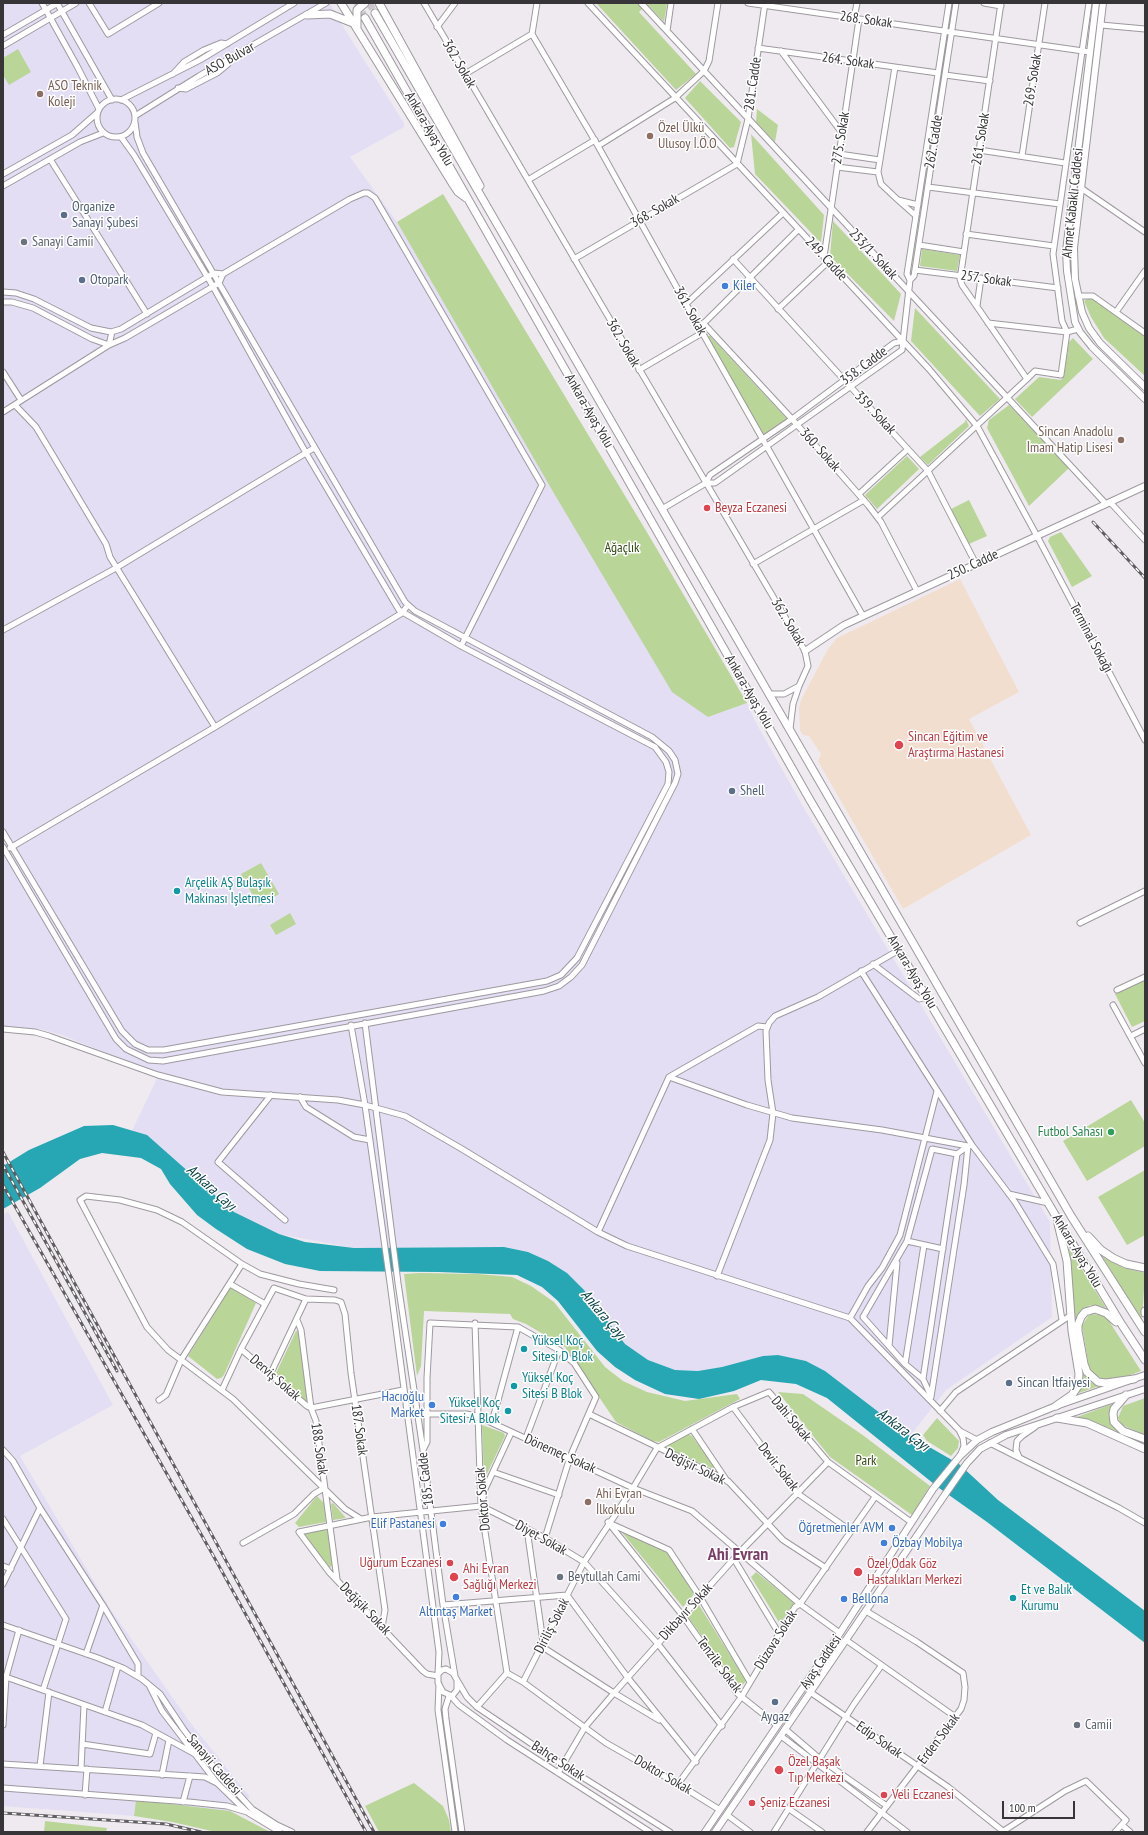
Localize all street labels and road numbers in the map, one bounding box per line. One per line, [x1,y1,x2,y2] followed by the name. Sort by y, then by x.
[839,8,893,32] street label: 268. Sokak
[439,37,479,91] street label: 362. Sokak
[202,39,258,79] street label: ASO Bulvar
[821,49,875,73] street label: 264. Sokak
[1021,53,1045,107] street label: 269. Sokak
[741,56,765,112] street label: 281. Cadde
[401,89,457,169] street label: Ankara-Ayaş Yolu
[829,111,853,165] street label: 275. Sokak
[969,112,993,166] street label: 261. Sokak
[921,114,947,170] street label: 262. Cadde
[1059,147,1087,259] street label: Ahmet Kabaklı Caddesi
[628,191,682,231] street label: 368. Sokak
[845,225,901,283] street label: 253/1. Sokak
[801,233,851,285] street label: 249. Cadde
[959,267,1013,291] street label: 257. Sokak
[670,284,710,338] street label: 361. Sokak
[603,316,643,370] street label: 362. Sokak
[837,343,891,389] street label: 358. Cadde
[561,371,617,451] street label: Ankara-Ayaş Yolu
[851,388,899,438] street label: 359. Sokak
[796,425,844,475] street label: 360. Sokak
[945,546,1001,584] street label: 250. Cadde
[767,595,809,649] street label: 362. Sokak
[1066,600,1116,676] street label: Terminal Sokağı
[721,652,777,732] street label: Ankara-Ayaş Yolu
[883,932,941,1012] street label: Ankara-Ayaş Yolu
[1048,1211,1106,1291] street label: Ankara-Ayaş Yolu
[246,1351,304,1405] street label: Derviş Sokak
[767,1393,815,1445] street label: Dahi Sokak
[347,1403,371,1457] street label: 187. Sokak
[307,1422,331,1476] street label: 188. Sokak
[522,1431,598,1477] street label: Dönemeç Sokak
[754,1439,802,1495] street label: Devir Sokak
[662,1445,728,1489] street label: Değişir Sokak
[414,1451,438,1507] street label: 185. Cadde
[472,1466,494,1532] street label: Doktor Sokak
[512,1517,570,1559] street label: Diyet Sokak
[336,1579,394,1639] street label: Değişik Sokak
[656,1580,716,1644] street label: Dikbayır Sokak
[531,1596,573,1656] street label: Diriliş Sokak
[751,1607,801,1673] street label: Düzova Sokak
[797,1631,845,1693] street label: Ayaş Caddesi
[693,1634,745,1696] street label: Tenzile Sokak
[914,1710,964,1768] street label: Erden Sokak
[853,1718,905,1762] street label: Edip Sokak
[183,1731,245,1799] street label: Sanayii Caddesi
[528,1738,588,1784] street label: Bahçe Sokak
[631,1752,695,1798] street label: Doktor Sokak

